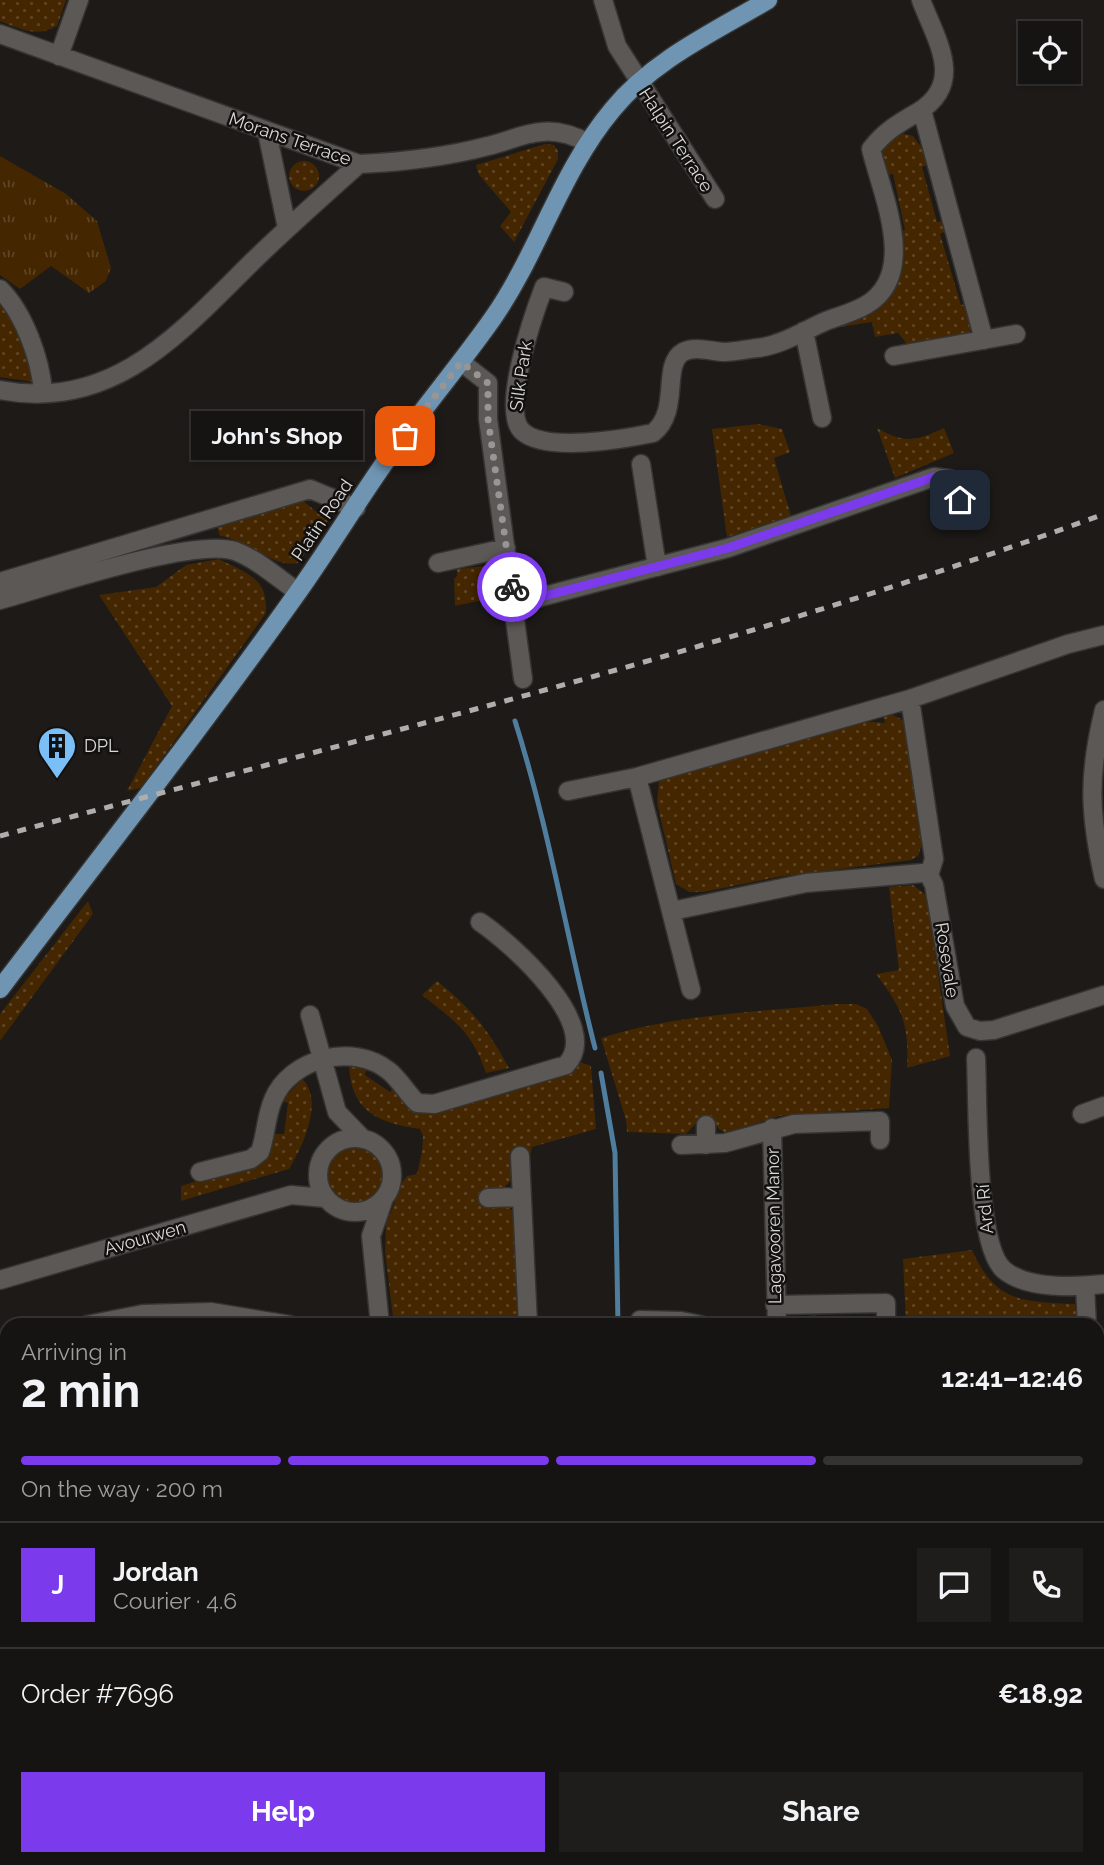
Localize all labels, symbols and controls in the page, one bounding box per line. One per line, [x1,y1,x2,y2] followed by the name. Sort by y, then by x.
[1018,21,1081,84] map controls
[1018,21,1081,84] button: locate
[635,84,718,196] street label: Halpin Terrace
[226,108,354,169] street label: Morans Terrace
[505,339,536,412] street label: Silk Park
[375,406,435,466] pin
[191,412,363,460] callout: John's Shop
[386,417,424,455] icon: bag
[211,422,343,449] text: John's Shop
[930,470,990,530] pin
[287,475,357,565] street label: Platin Road
[941,481,979,519] icon: home
[477,552,547,622] courier
[493,568,531,606] icon: bike
[36,725,78,780] building icon: DPL
[84,735,119,756] place label: DPL
[931,921,964,999] street label: Rosevale
[762,1147,785,1304] street label: Lagavooren Manor
[972,1183,997,1235] street label: Ard Rí
[102,1216,188,1259] street label: Avourwen
[21,1338,127,1365] text: Arriving in
[941,1363,1083,1393] text: 12:41–12:46
[21,1364,140,1418] text: 2 min
[21,1475,223,1502] text: On the way · 200 m
[917,1548,991,1622] button: chat
[1009,1548,1083,1622] button: phone
[113,1557,199,1587] text: Jordan
[52,1570,64,1600] text: J
[113,1587,237,1614] text: Courier · 4.6
[21,1679,174,1709] text: Order #7696
[998,1679,1083,1709] text: €18.92
[21,1772,545,1852] button: Help
[559,1772,1083,1852] button: Share

